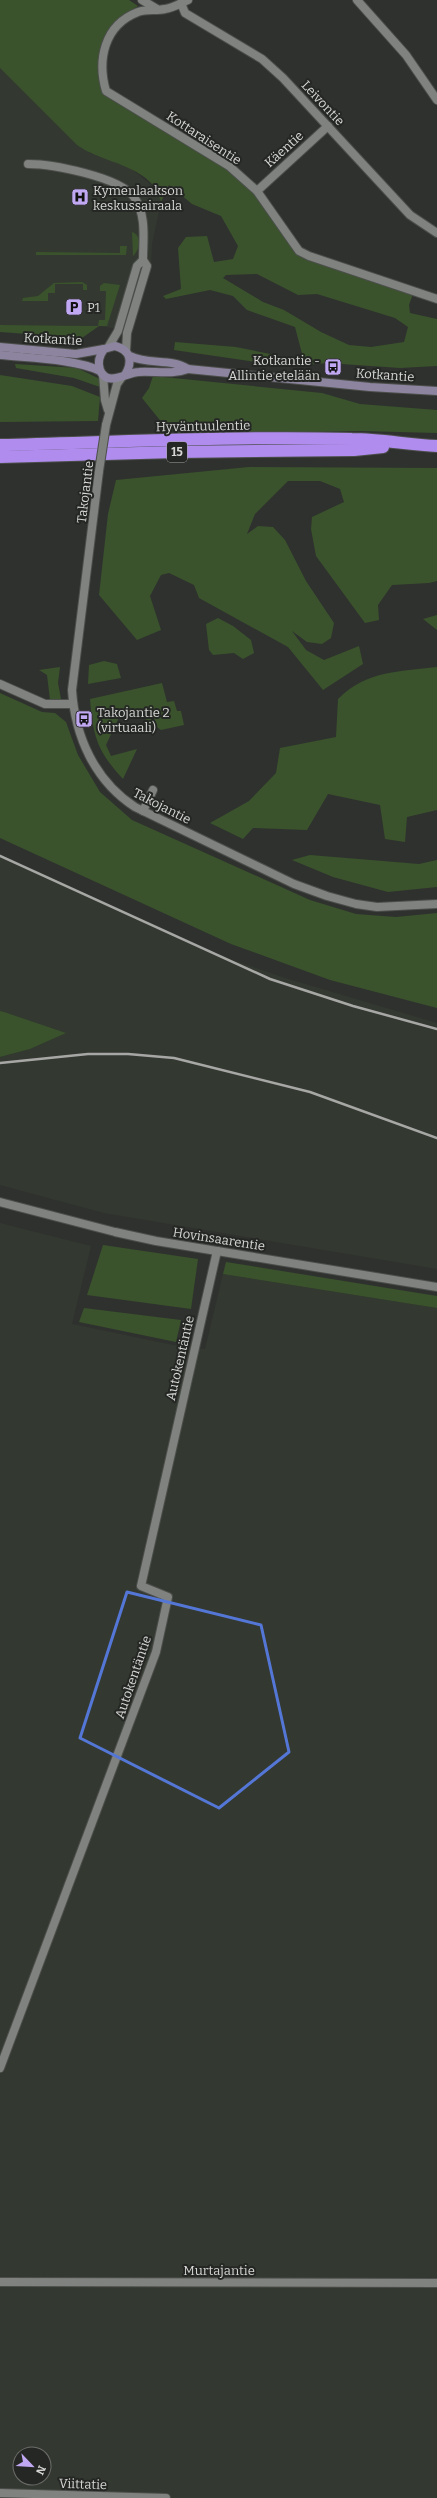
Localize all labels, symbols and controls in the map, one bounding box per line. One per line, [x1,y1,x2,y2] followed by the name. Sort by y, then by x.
[298,77,348,129] street label: Leivontie
[164,108,244,168] street label: Kottaraisentie
[262,128,306,170] street label: Käentie
[93,183,184,213] place label: Kymenlaakson keskussairaala
[70,187,90,207] hospital icon: Kymenlaakson keskussairaala
[64,297,84,317] parking icon: P1
[87,300,101,315] place label: P1
[23,330,83,348] street label: Kotkantie
[228,353,321,383] place label: Kotkantie - Allintie etelään
[323,357,343,377] bus stop icon: Kotkantie - Allintie etelään
[355,365,415,385] street label: Kotkantie
[156,418,250,434] street label: Hyväntuulentie
[167,442,187,462] road number: 15
[74,460,96,524] street label: Takojantie
[97,705,170,735] place label: Takojantie 2 (virtuaali)
[74,709,94,729] bus stop icon: Takojantie 2 (virtuaali)
[131,785,193,827] street label: Takojantie
[172,1224,266,1254] street label: Hovinsaarentie
[163,1314,197,1402] street label: Autokentäntie
[112,1634,154,1720] street label: Autokentäntie
[183,2263,255,2278] street label: Murtajantie
[12,2446,52,2486] north arrow
[33,2463,48,2477] text: N
[59,2476,107,2492] street label: Viittatie

